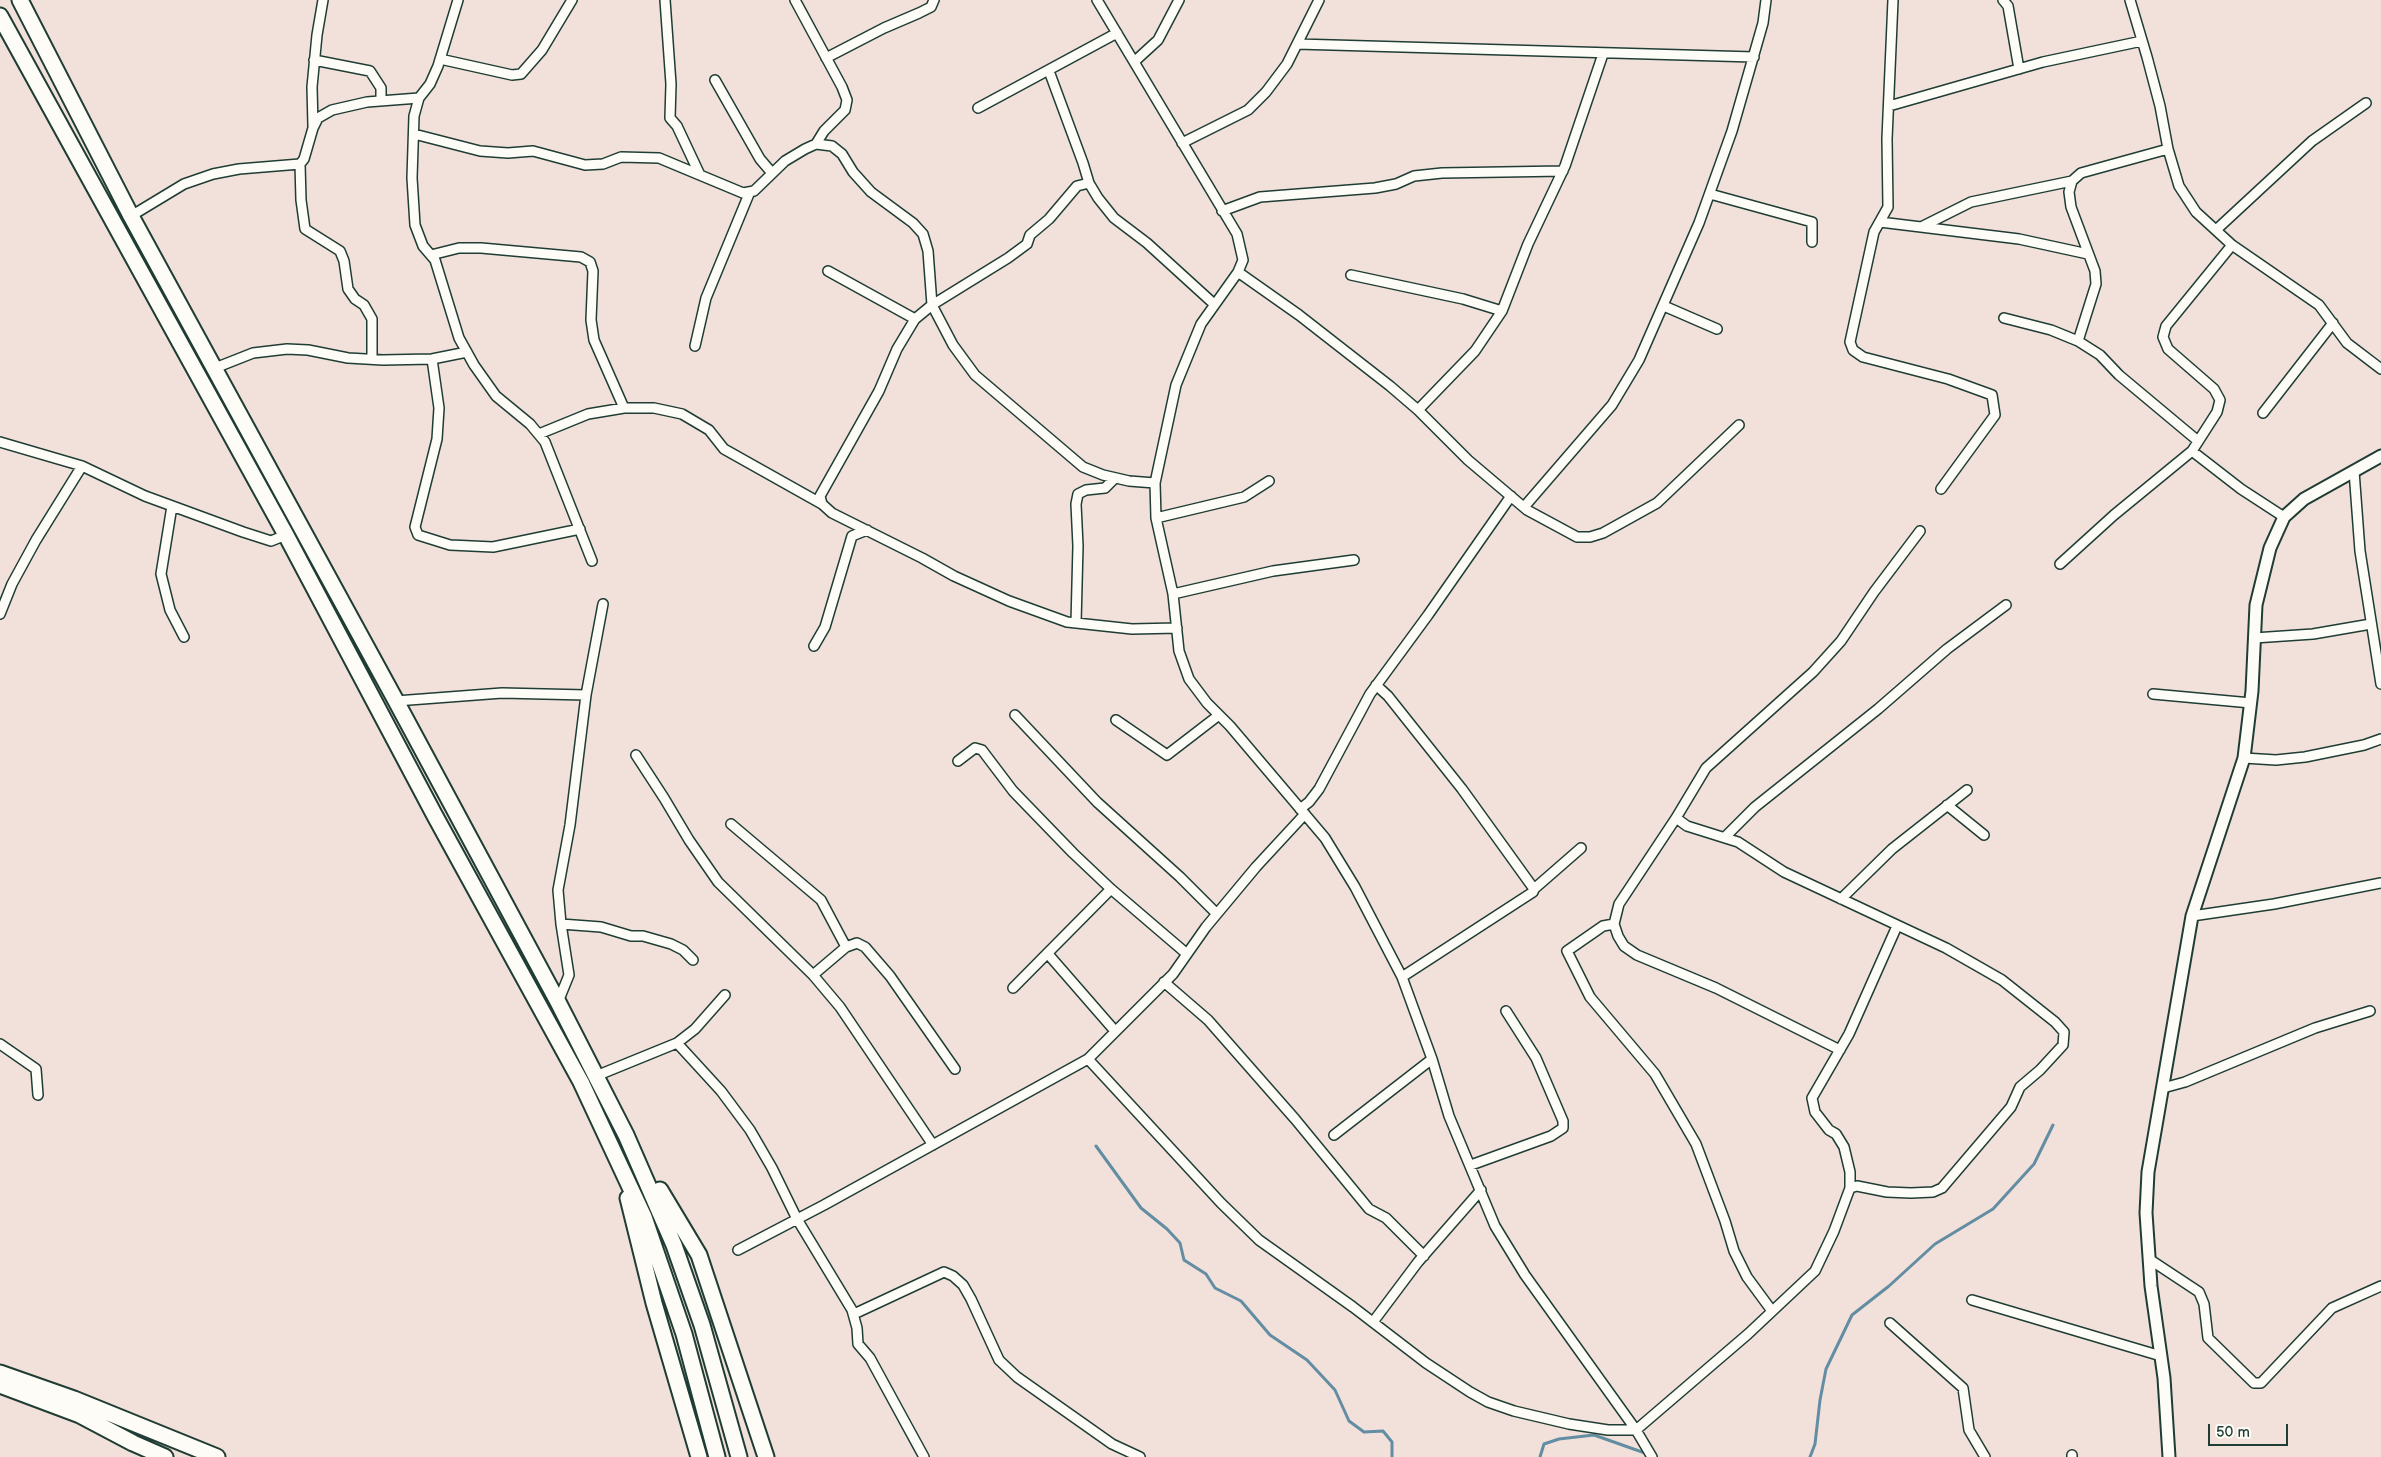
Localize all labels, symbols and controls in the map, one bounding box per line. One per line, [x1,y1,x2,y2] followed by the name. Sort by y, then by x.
[2211,1414,2291,1446] scale bar
[2216,1423,2250,1442] text: 50 m

